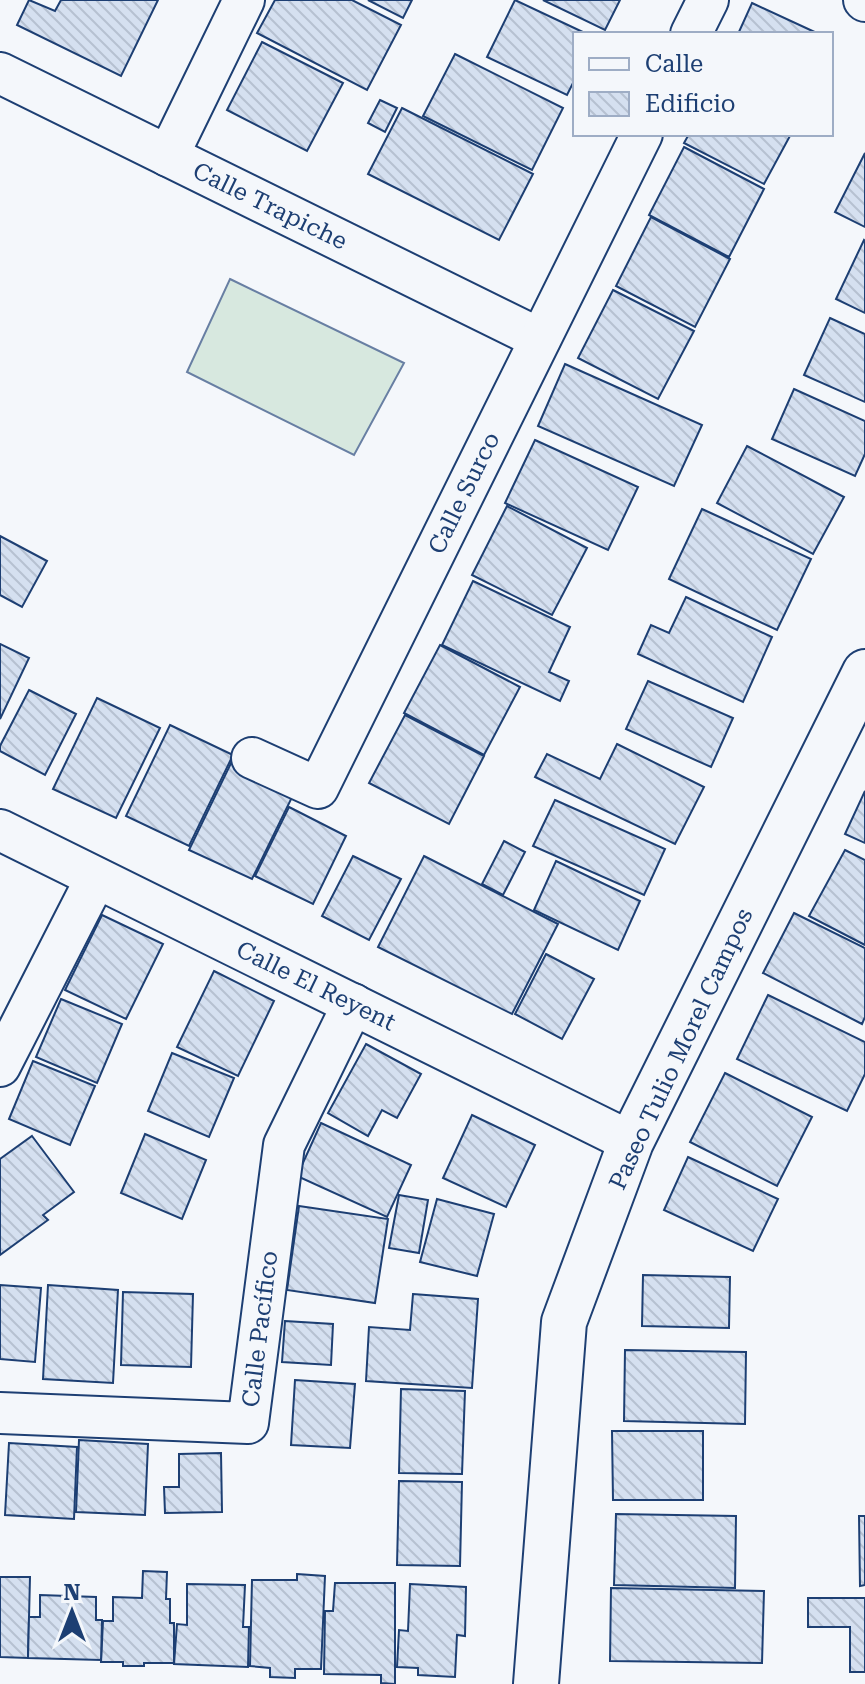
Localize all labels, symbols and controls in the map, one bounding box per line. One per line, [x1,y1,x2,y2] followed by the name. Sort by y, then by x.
[573,32,833,136] legend
[645,50,703,78] text: Calle
[645,90,736,118] text: Edificio
[188,157,352,255] street label: Calle Trapiche
[422,428,506,558] street label: Calle Surco
[603,904,759,1194] street label: Paseo Tulio Morel Campos
[232,935,400,1037] street label: Calle El Reyent
[237,1249,283,1409] street label: Calle Pacífico
[32,1572,112,1652] north arrow
[64,1580,81,1605] text: N

